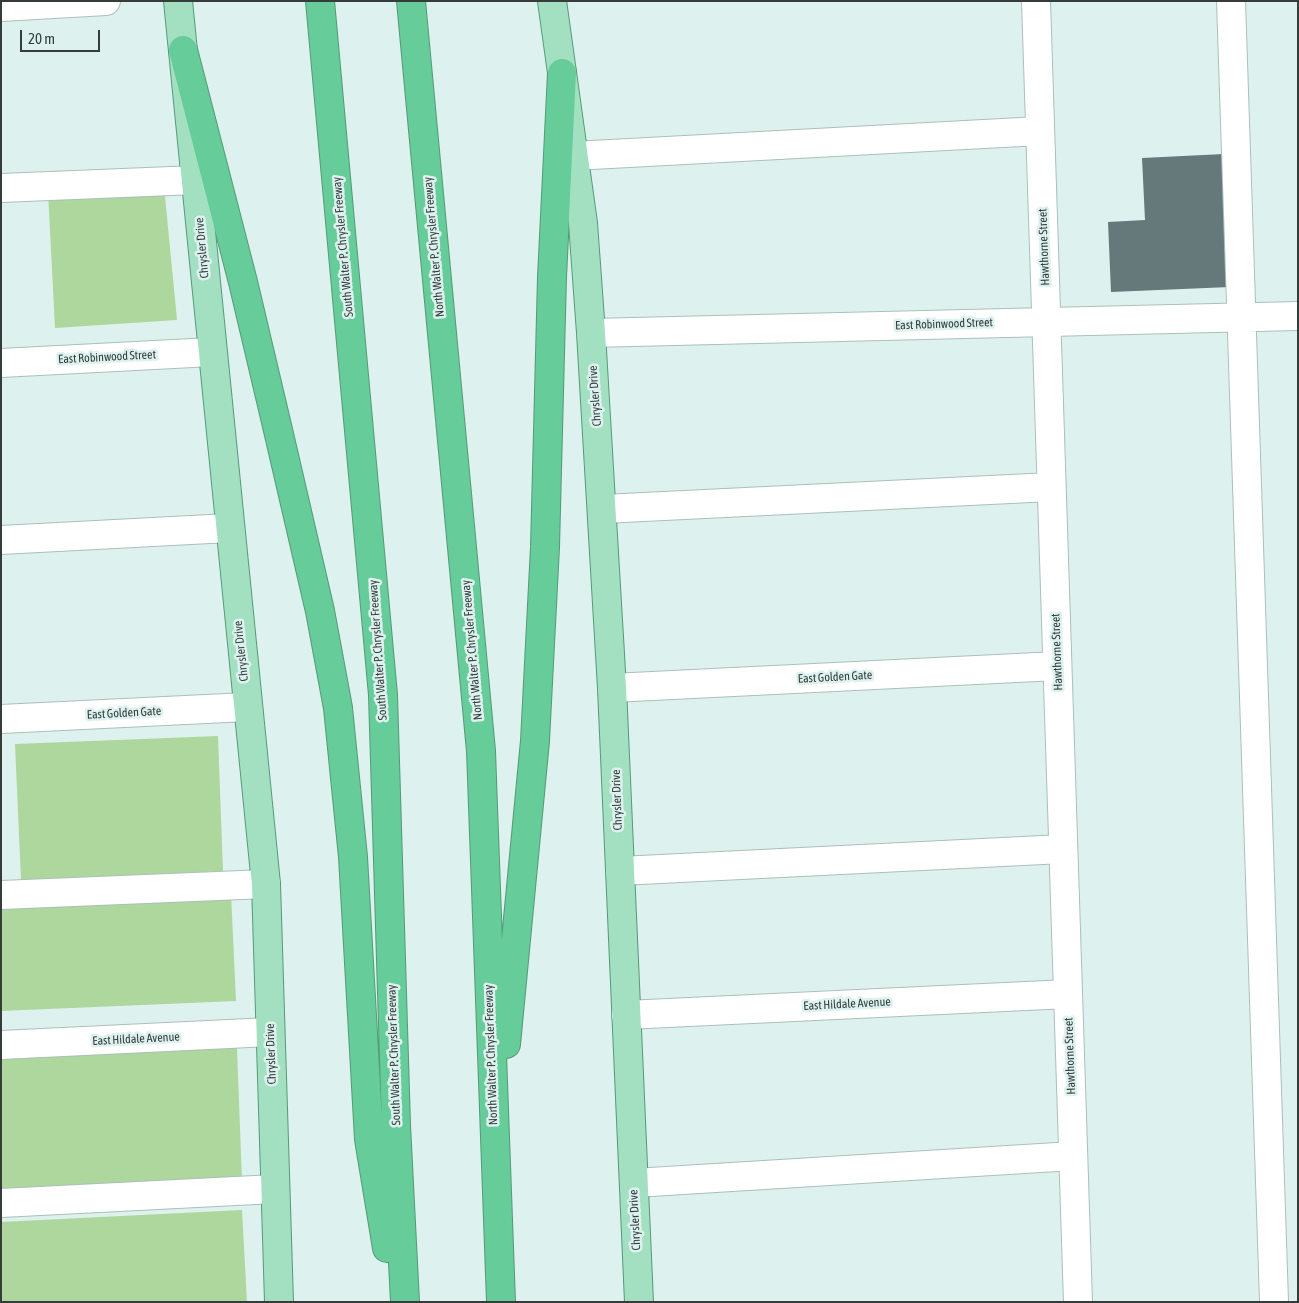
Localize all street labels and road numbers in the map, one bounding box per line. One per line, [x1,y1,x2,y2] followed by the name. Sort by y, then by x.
[330,176,356,318] street label: South Walter P. Chrysler Freeway
[421,176,447,318] street label: North Walter P. Chrysler Freeway
[1035,208,1053,286] street label: Hawthorne Street
[192,217,212,279] street label: Chrysler Drive
[895,315,993,333] street label: East Robinwood Street
[58,347,156,367] street label: East Robinwood Street
[586,365,604,427] street label: Chrysler Drive
[366,579,390,721] street label: South Walter P. Chrysler Freeway
[459,579,485,721] street label: North Walter P. Chrysler Freeway
[1048,613,1066,691] street label: Hawthorne Street
[231,620,251,682] street label: Chrysler Drive
[797,668,873,686] street label: East Golden Gate
[86,704,162,722] street label: East Golden Gate
[609,769,625,831] street label: Chrysler Drive
[384,984,404,1126] street label: South Walter P. Chrysler Freeway
[481,985,501,1125] street label: North Walter P. Chrysler Freeway
[803,995,891,1013] street label: East Hildale Avenue
[1061,1017,1079,1095] street label: Hawthorne Street
[263,1023,279,1085] street label: Chrysler Drive
[92,1030,180,1048] street label: East Hildale Avenue
[626,1189,644,1251] street label: Chrysler Drive

